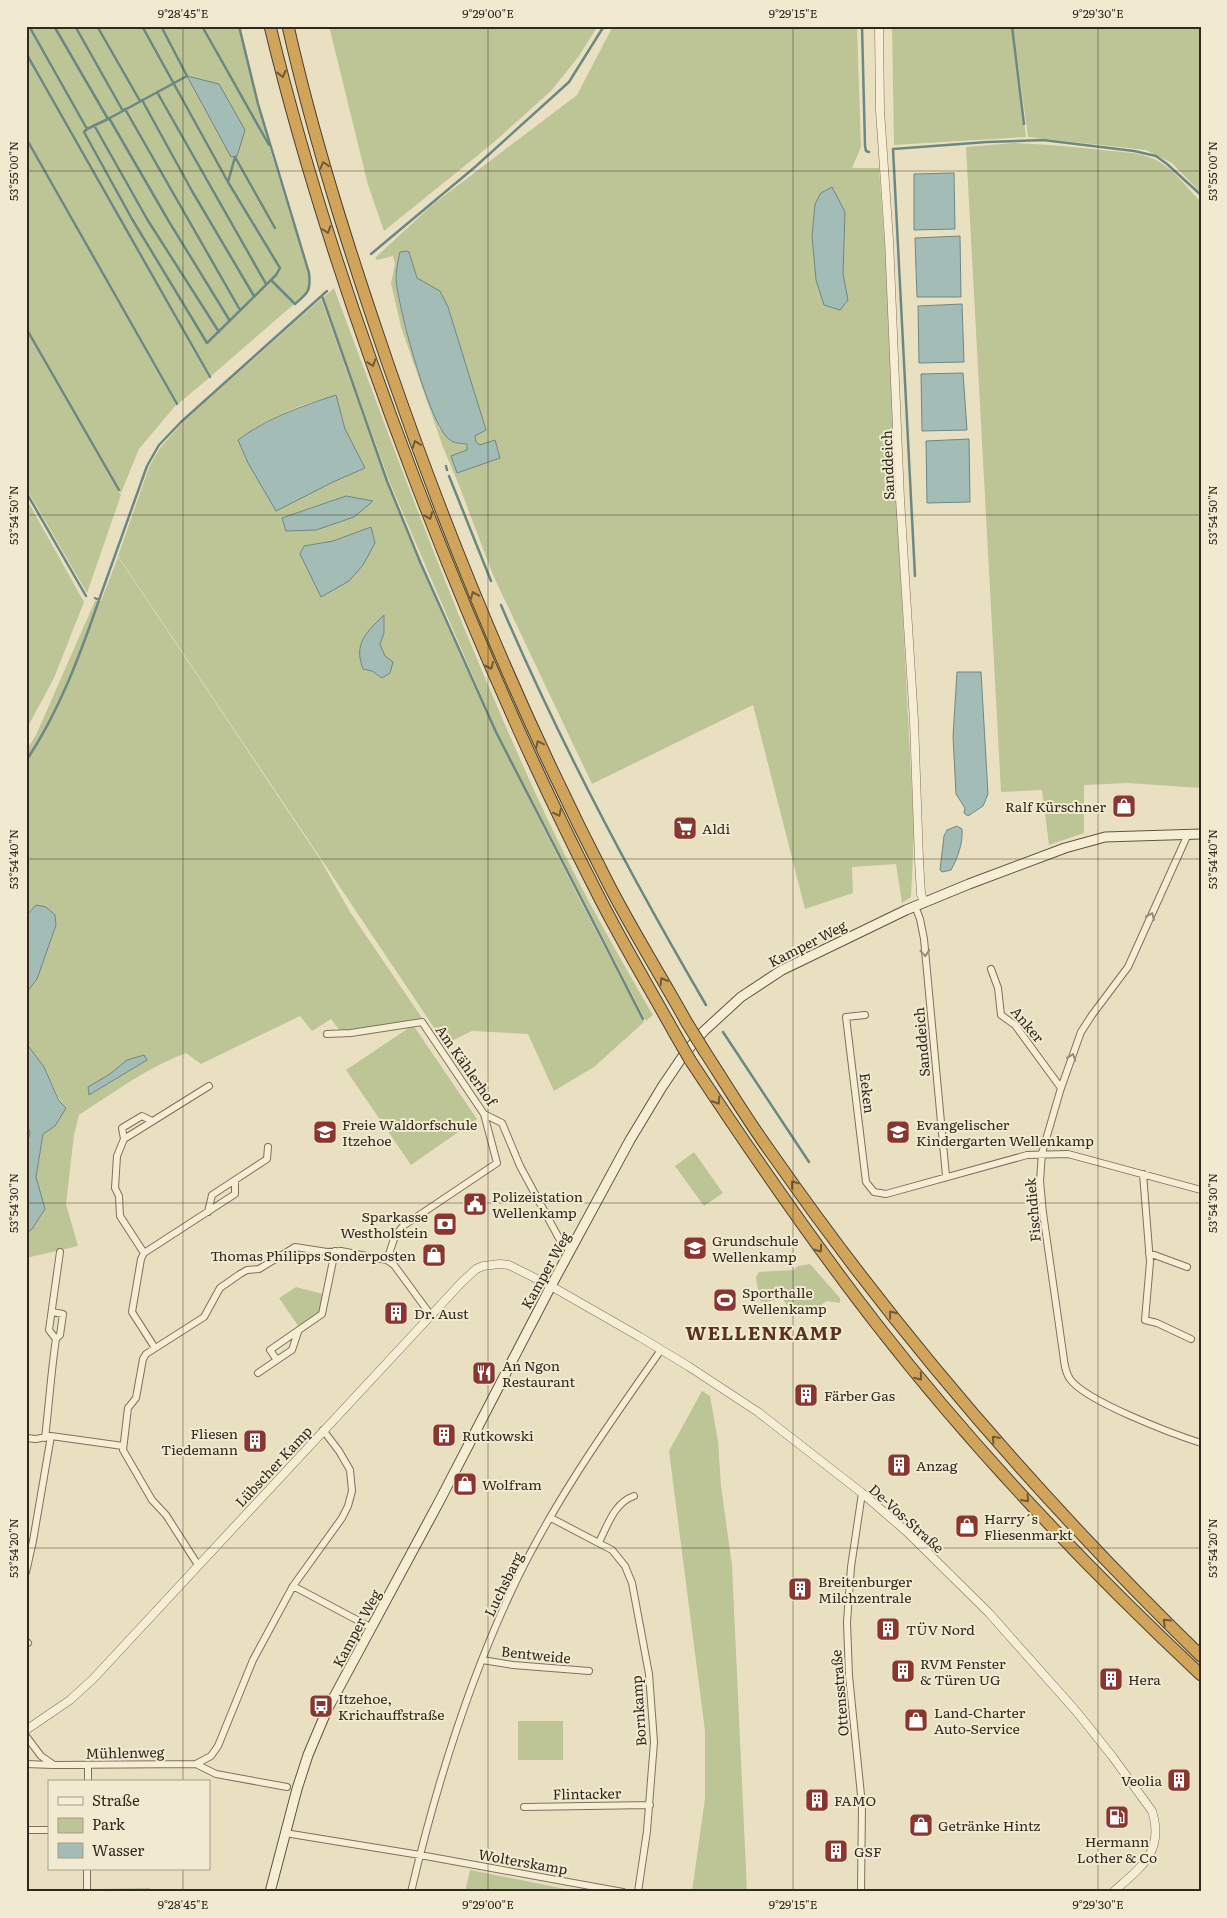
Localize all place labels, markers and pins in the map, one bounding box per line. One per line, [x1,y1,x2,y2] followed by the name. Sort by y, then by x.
[1111,793,1137,819] shop icon: Ralf Kürschner
[1005,796,1106,816] place label: Ralf Kürschner
[672,815,698,841] supermarket icon: Aldi
[702,818,730,838] place label: Aldi
[342,1114,477,1150] place label: Freie Waldorfschule Itzehoe
[916,1114,1094,1150] place label: Evangelischer Kindergarten Wellenkamp
[312,1119,338,1145] school or university icon: Freie Waldorfschule Itzehoe
[885,1119,911,1145] school or university icon: Evangelischer Kindergarten Wellenkamp
[492,1186,583,1222] place label: Polizeistation Wellenkamp
[462,1191,488,1217] public building icon: Polizeistation Wellenkamp
[340,1206,428,1242] place label: Sparkasse Westholstein
[432,1211,458,1237] bank icon: Sparkasse Westholstein
[712,1230,799,1266] place label: Grundschule Wellenkamp
[682,1235,708,1261] school or university icon: Grundschule Wellenkamp
[421,1242,447,1268] shop icon: Thomas Philipps Sonderposten
[210,1245,416,1265] place label: Thomas Philipps Sonderposten
[742,1282,827,1318] place label: Sporthalle Wellenkamp
[712,1287,738,1313] sports icon: Sporthalle Wellenkamp
[383,1300,409,1326] building icon: Dr. Aust
[414,1303,469,1323] place label: Dr. Aust
[502,1355,575,1391] place label: An Ngon Restaurant
[471,1360,497,1386] restaurant icon: An Ngon Restaurant
[793,1382,819,1408] building icon: Färber Gas
[824,1385,895,1405] place label: Färber Gas
[431,1422,457,1448] building icon: Rutkowski
[161,1423,238,1459] place label: Fliesen Tiedemann
[462,1425,534,1445] place label: Rutkowski
[242,1428,268,1454] building icon: Fliesen Tiedemann
[886,1452,912,1478] building icon: Anzag
[916,1455,958,1475] place label: Anzag
[452,1471,478,1497] shop icon: Wolfram
[482,1474,542,1494] place label: Wolfram
[984,1508,1073,1544] place label: Harry´s Fliesenmarkt
[954,1513,980,1539] shop icon: Harry´s Fliesenmarkt
[818,1571,912,1607] place label: Breitenburger Milchzentrale
[787,1576,813,1602] building icon: Breitenburger Milchzentrale
[875,1616,901,1642] building icon: TÜV Nord
[906,1619,975,1639] place label: TÜV Nord
[920,1653,1006,1689] place label: RVM Fenster & Türen UG
[890,1658,916,1684] building icon: RVM Fenster & Türen UG
[1098,1666,1124,1692] building icon: Hera
[1128,1669,1161,1689] place label: Hera
[338,1688,444,1724] place label: Itzehoe, Krichauffstraße
[308,1693,334,1719] bus stop icon: Itzehoe, Krichauffstraße
[934,1702,1026,1738] place label: Land-Charter Auto-Service
[903,1707,929,1733] shop icon: Land-Charter Auto-Service
[1166,1767,1192,1793] building icon: Veolia
[1121,1770,1162,1790] place label: Veolia
[804,1787,830,1813] building icon: FAMO
[834,1790,876,1810] place label: FAMO
[1104,1804,1130,1830] fuel station icon: Hermann Lother & Co
[908,1812,934,1838] shop icon: Getränke Hintz
[938,1815,1041,1835] place label: Getränke Hintz
[1077,1831,1157,1867] place label: Hermann Lother & Co
[823,1838,849,1864] building icon: GSF
[854,1841,882,1861] place label: GSF

